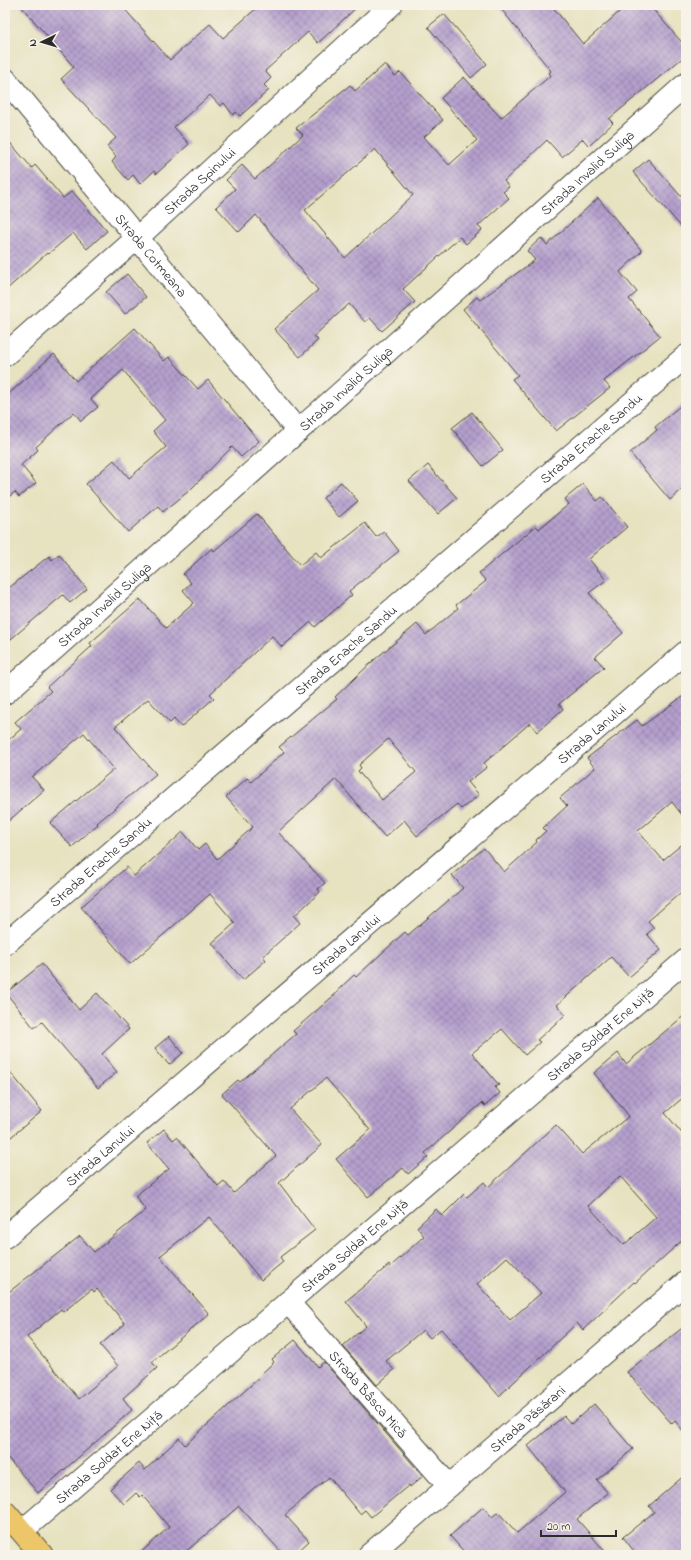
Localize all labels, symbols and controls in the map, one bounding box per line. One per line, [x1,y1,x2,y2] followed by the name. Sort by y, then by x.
[22,22,62,62] north arrow
[25,38,41,47] text: N
[537,126,640,221] street label: Strada Invalid Suliga
[160,143,241,221] street label: Strada Spinului
[109,209,192,302] street label: Strada Cotmeana
[295,342,398,437] street label: Strada Invalid Suliga
[536,389,648,490] street label: Strada Enache Sandu
[54,558,157,653] street label: Strada Invalid Suliga
[291,601,402,701] street label: Strada Enache Sandu
[553,699,631,770] street label: Strada Lanului
[45,813,157,913] street label: Strada Enache Sandu
[307,910,386,981] street label: Strada Lanului
[543,983,659,1087] street label: Strada Soldat Ene Niță
[62,1121,140,1192] street label: Strada Lanului
[297,1194,413,1299] street label: Strada Soldat Ene Niță
[323,1346,411,1443] street label: Strada Bâsca Mică
[486,1381,571,1459] street label: Strada Păsărani
[51,1406,168,1510] street label: Strada Soldat Ene Niță
[541,1512,616,1538] scale bar
[547,1518,570,1536] text: 20 m

